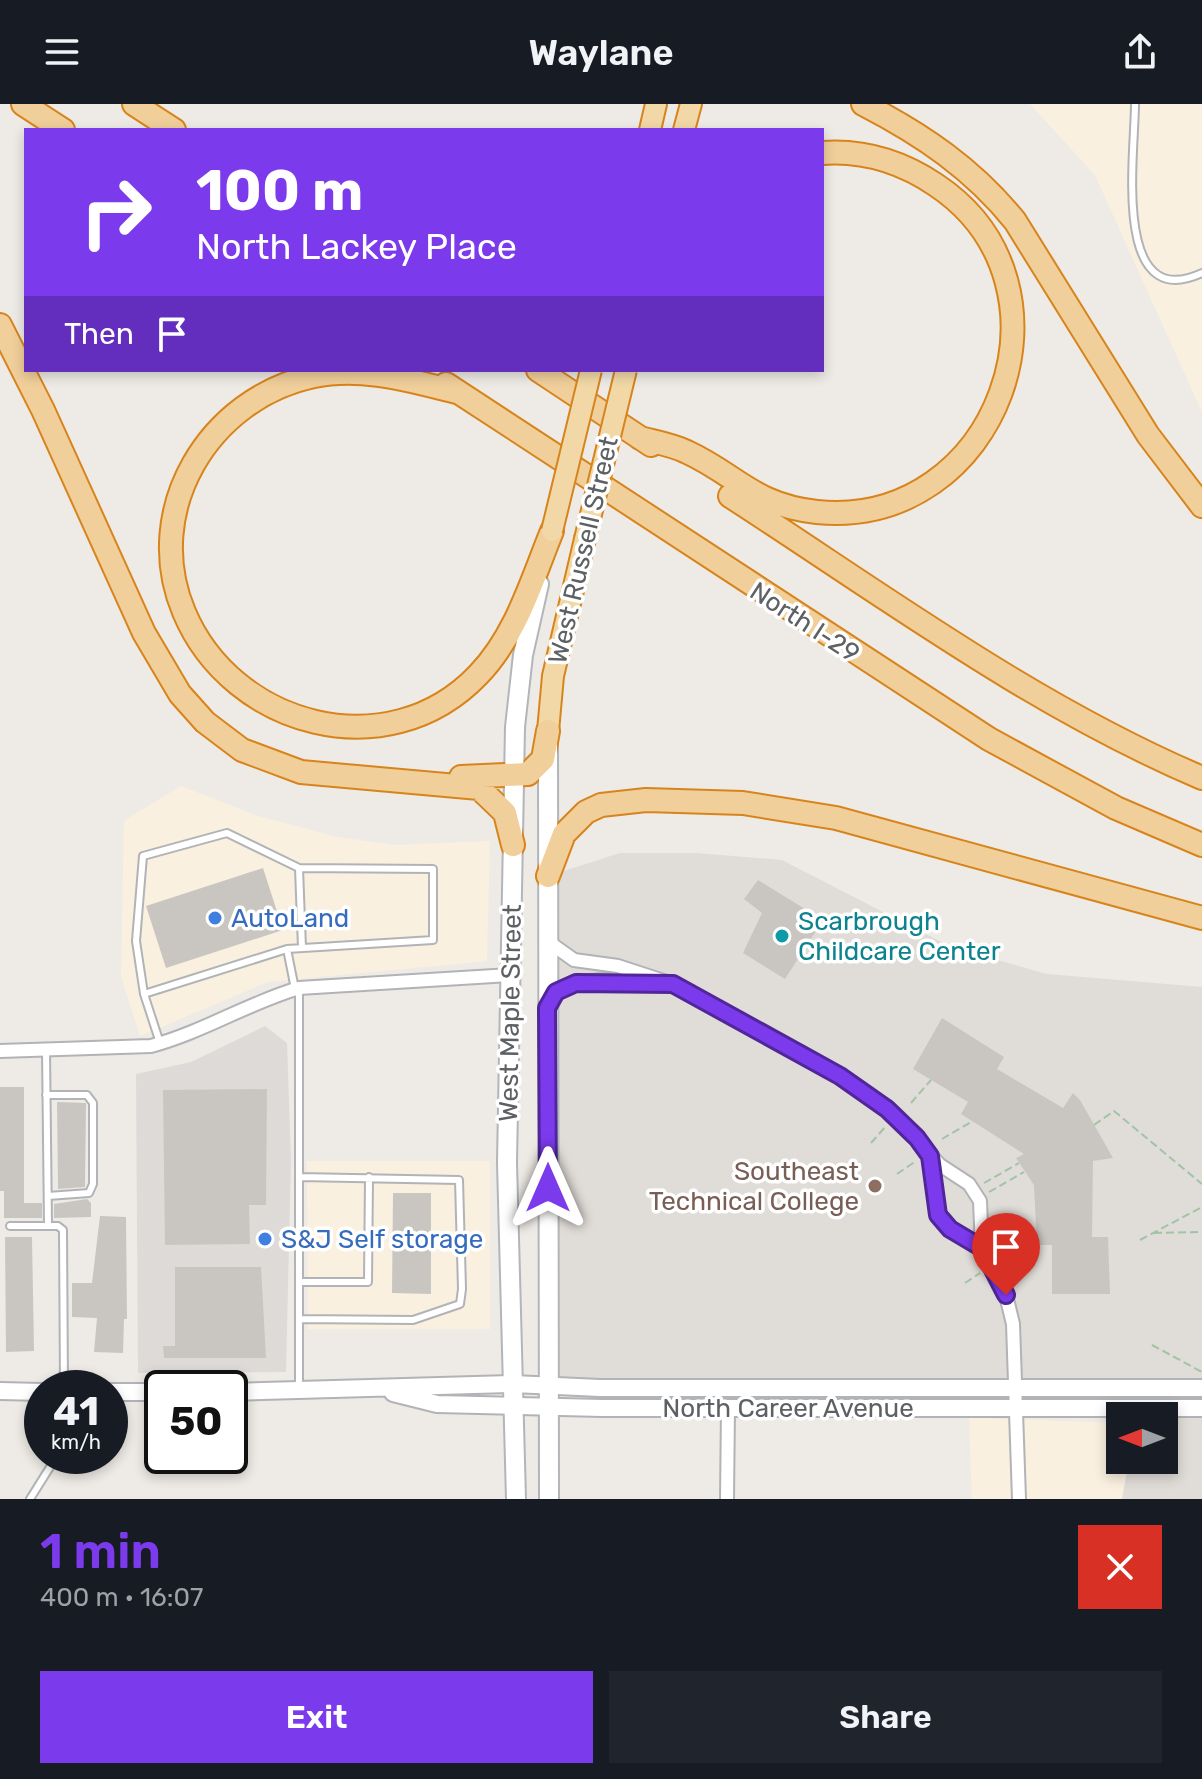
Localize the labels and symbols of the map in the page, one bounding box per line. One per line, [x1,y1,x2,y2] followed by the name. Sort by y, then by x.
[542,433,625,667] street label: West Russell Street
[744,576,865,669] street label: North I-29
[231,903,349,934] place label: AutoLand
[493,904,528,1122] street label: West Maple Street
[798,906,1001,967] place label: Scarbrough Childcare Center
[206,909,224,927] marker: AutoLand
[773,927,791,945] marker: Scarbrough Childcare Center
[506,1146,590,1230] position arrow
[649,1156,859,1217] place label: Southeast Technical College
[866,1177,884,1195] marker: Southeast Technical College
[972,1213,1040,1295] pin
[281,1224,483,1255] place label: S&J Self storage
[256,1230,274,1248] marker: S&J Self storage
[144,1370,248,1474] speed limit sign: 50
[662,1393,914,1424] street label: North Career Avenue
[1106,1402,1178,1474] north arrow

